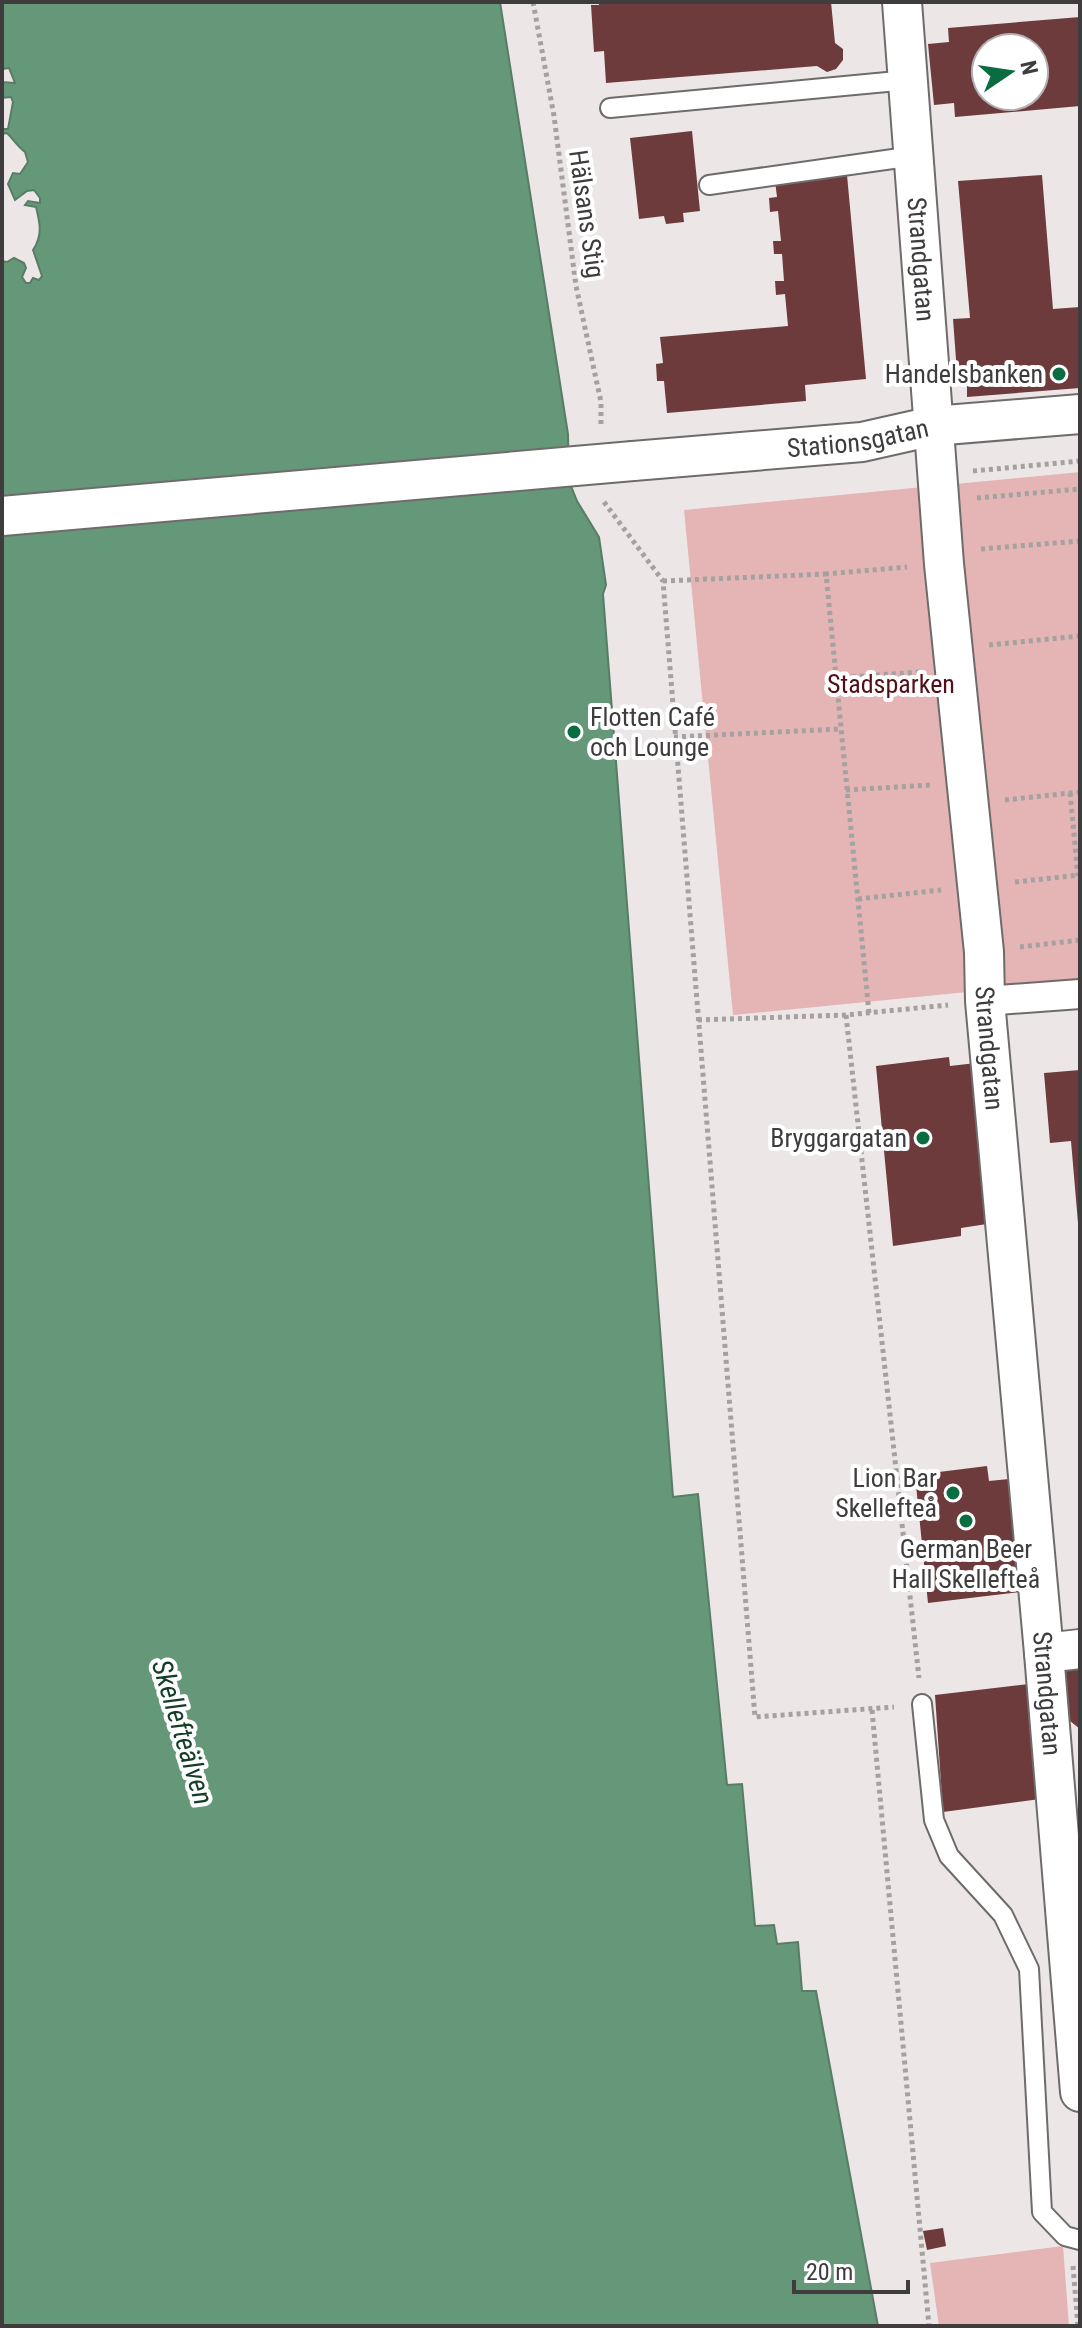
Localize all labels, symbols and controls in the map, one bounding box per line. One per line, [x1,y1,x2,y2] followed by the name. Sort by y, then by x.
[970,32,1050,112] north arrow
[1015,58,1043,77] text: N
[563,148,611,280] street label: Hälsans Stig
[902,196,941,323] street label: Strandgatan
[885,359,1043,389] place label: Handelsbanken
[1050,365,1068,383] marker: Handelsbanken
[786,412,931,463] street label: Stationsgatan
[827,669,955,699] park label: Stadsparken
[590,702,715,762] place label: Flotten Café och Lounge
[565,723,583,741] marker: Flotten Café och Lounge
[970,986,1010,1112] street label: Strandgatan
[770,1123,907,1153] place label: Bryggargatan
[914,1129,932,1147] marker: Bryggargatan
[835,1463,937,1523] place label: Lion Bar Skellefteå
[944,1484,962,1502] marker: Lion Bar Skellefteå
[957,1512,975,1530] marker: German Beer Hall Skellefteå
[892,1534,1040,1594] place label: German Beer Hall Skellefteå
[1027,1630,1067,1757] street label: Strandgatan
[145,1656,220,1809] water label: Skellefteälven
[794,2244,908,2294] scale bar
[806,2258,853,2286] text: 20 m

